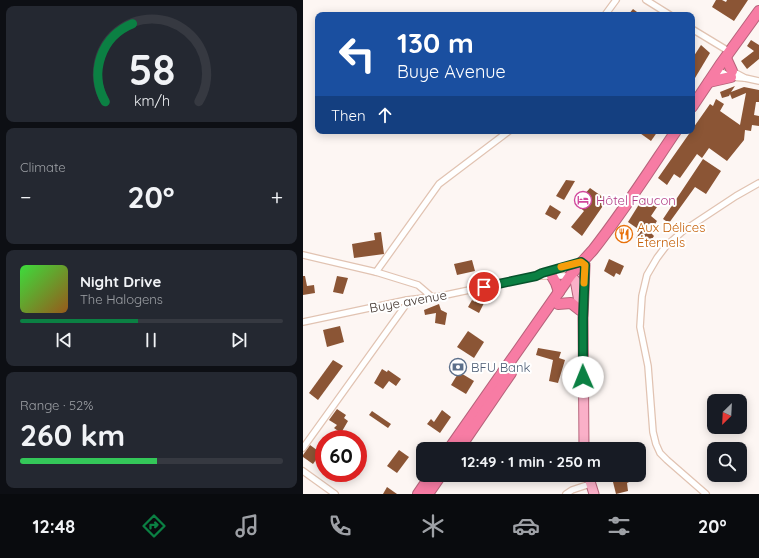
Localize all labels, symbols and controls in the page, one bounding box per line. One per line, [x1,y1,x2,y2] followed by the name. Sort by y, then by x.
[397,25,474,60] text: 130 m
[331,28,383,80] icon: left
[128,43,175,95] text: 58
[397,60,506,83] text: Buye Avenue
[133,92,170,110] text: km/h
[374,104,396,126] icon: ahead
[331,106,366,125] text: Then
[20,159,66,175] text: Climate
[127,178,175,216] text: 20°
[20,183,31,211] text: −
[271,183,283,211] text: +
[573,190,593,210] hotel icon: Hôtel Faucon
[596,192,676,208] place label: Hôtel Faucon
[637,219,705,250] place label: Aux Délices Éternels
[614,224,634,244] restaurant icon: Aux Délices Éternels
[467,270,501,304] pin
[80,272,161,291] text: Night Drive
[473,276,495,298] icon: arrive
[368,286,448,316] street label: Buye avenue
[80,291,163,307] text: The Halogens
[53,329,75,351] icon: previous
[140,329,162,351] icon: pause
[228,329,250,351] icon: next
[562,356,604,398] position arrow
[448,357,468,377] bank icon: BFU Bank
[471,359,530,375] place label: BFU Bank
[707,394,747,434] north arrow
[707,394,747,482] map controls
[20,397,93,413] text: Range · 52%
[20,416,125,454] text: 260 km
[315,430,367,482] speed limit sign: 60
[707,442,747,482] button: search
[461,452,601,471] text: 12:49 · 1 min · 250 m
[140,512,168,540] icon: directions
[233,512,261,540] icon: music
[326,512,354,540] icon: phone
[419,512,447,540] icon: climate
[512,512,540,540] icon: car
[605,512,633,540] icon: filters
[33,515,75,538] text: 12:48
[698,515,726,538] text: 20°

